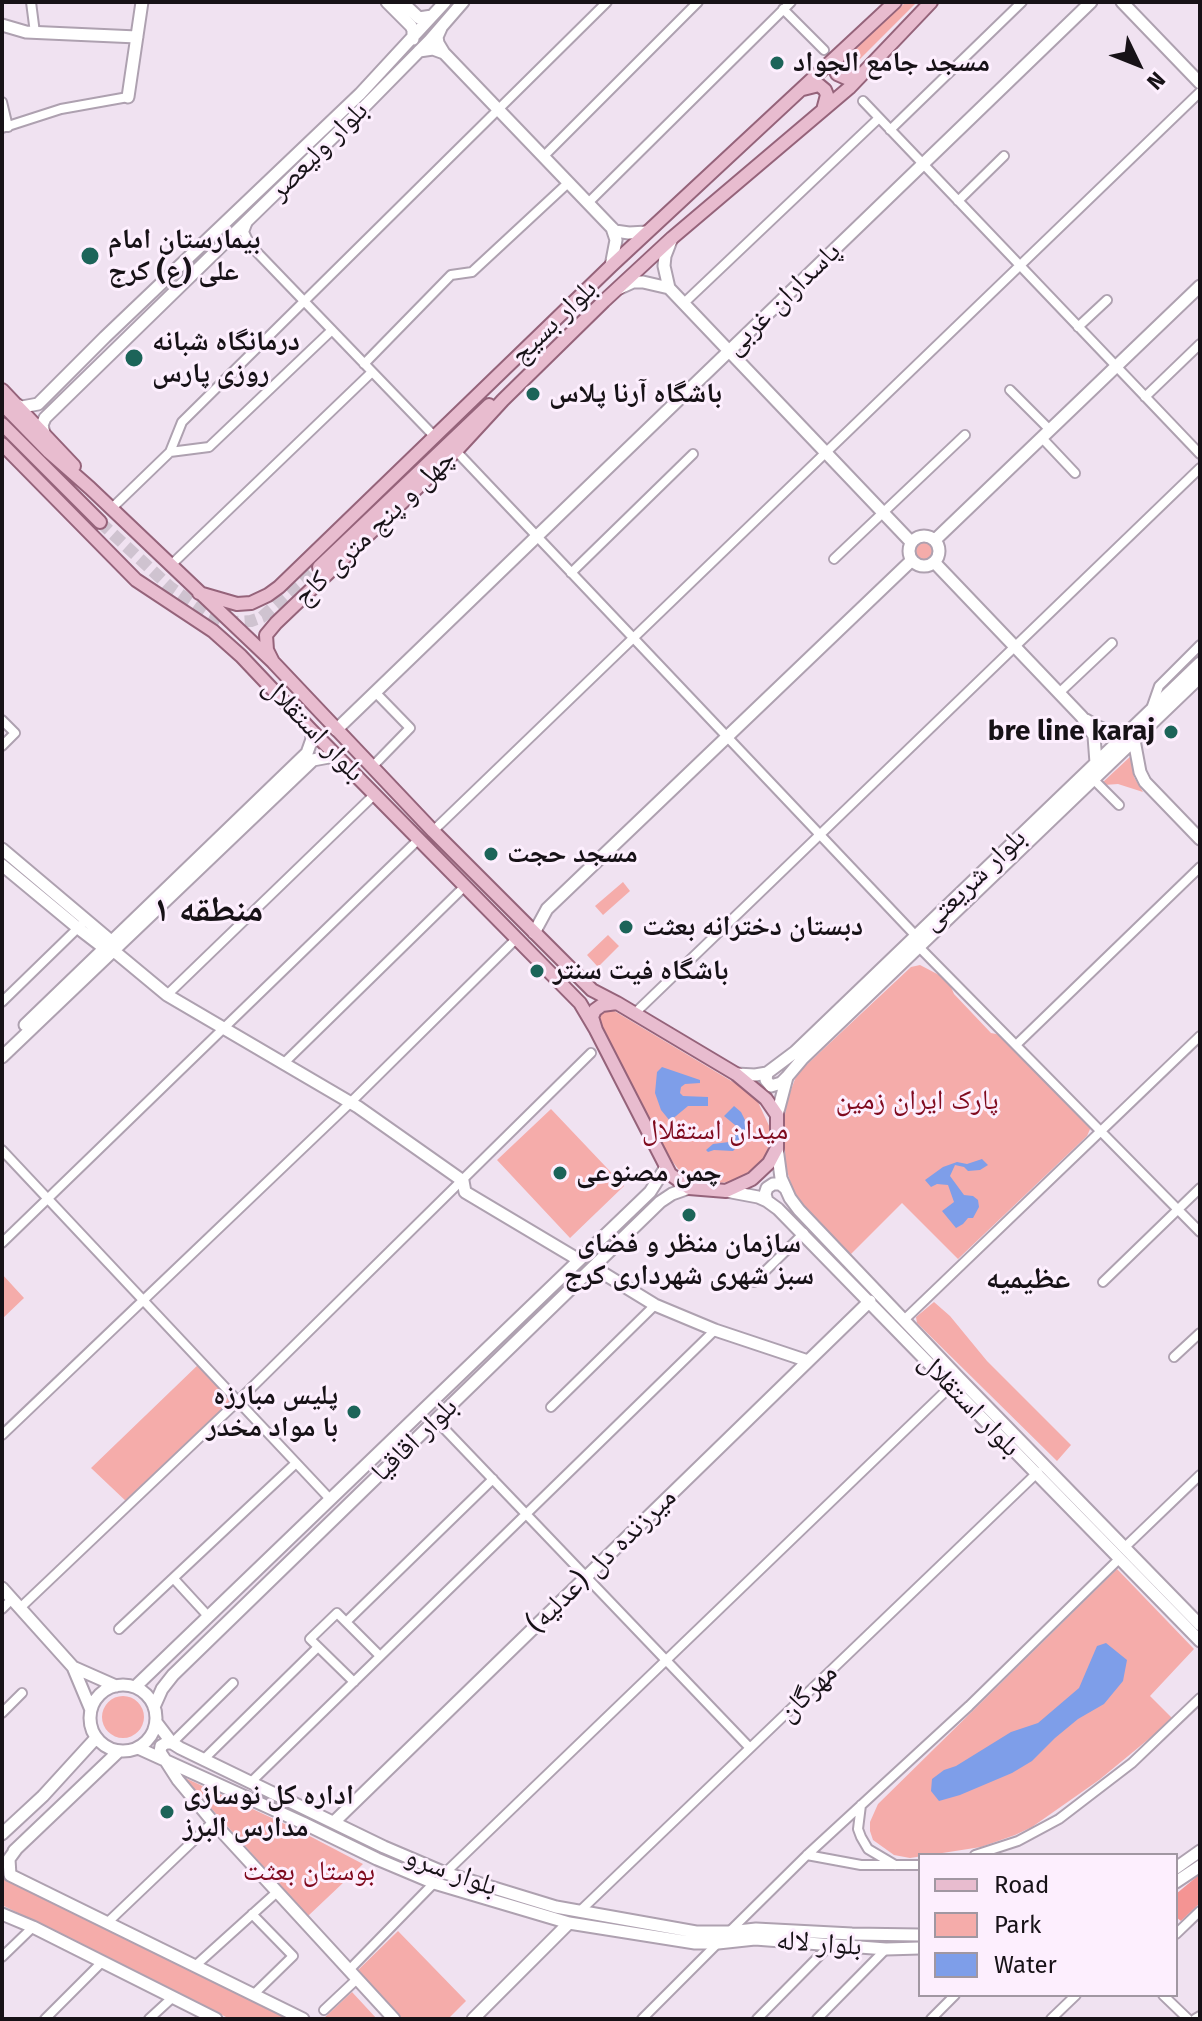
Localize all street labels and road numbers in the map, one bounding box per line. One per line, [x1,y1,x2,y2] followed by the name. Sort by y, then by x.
[262,94,376,208] street label: بلوار ولیعصر
[718,235,848,363] street label: پاسداران غربی
[504,273,604,371] street label: بلوار بسیج
[287,442,463,614] street label: چهل و پنج متری کاج
[255,671,371,789] street label: بلوار استقلال
[915,822,1033,938] street label: بلوار شریعتی
[911,1346,1027,1464] street label: بلوار استقلال
[365,1391,465,1489] street label: بلوار اقاقیا
[520,1481,684,1641] street label: میرزنده دل (عدلیه)
[771,1657,845,1729] street label: مهرگان
[400,1840,502,1904] street label: بلوار سرو
[775,1924,863,1964] street label: بلوار لاله

